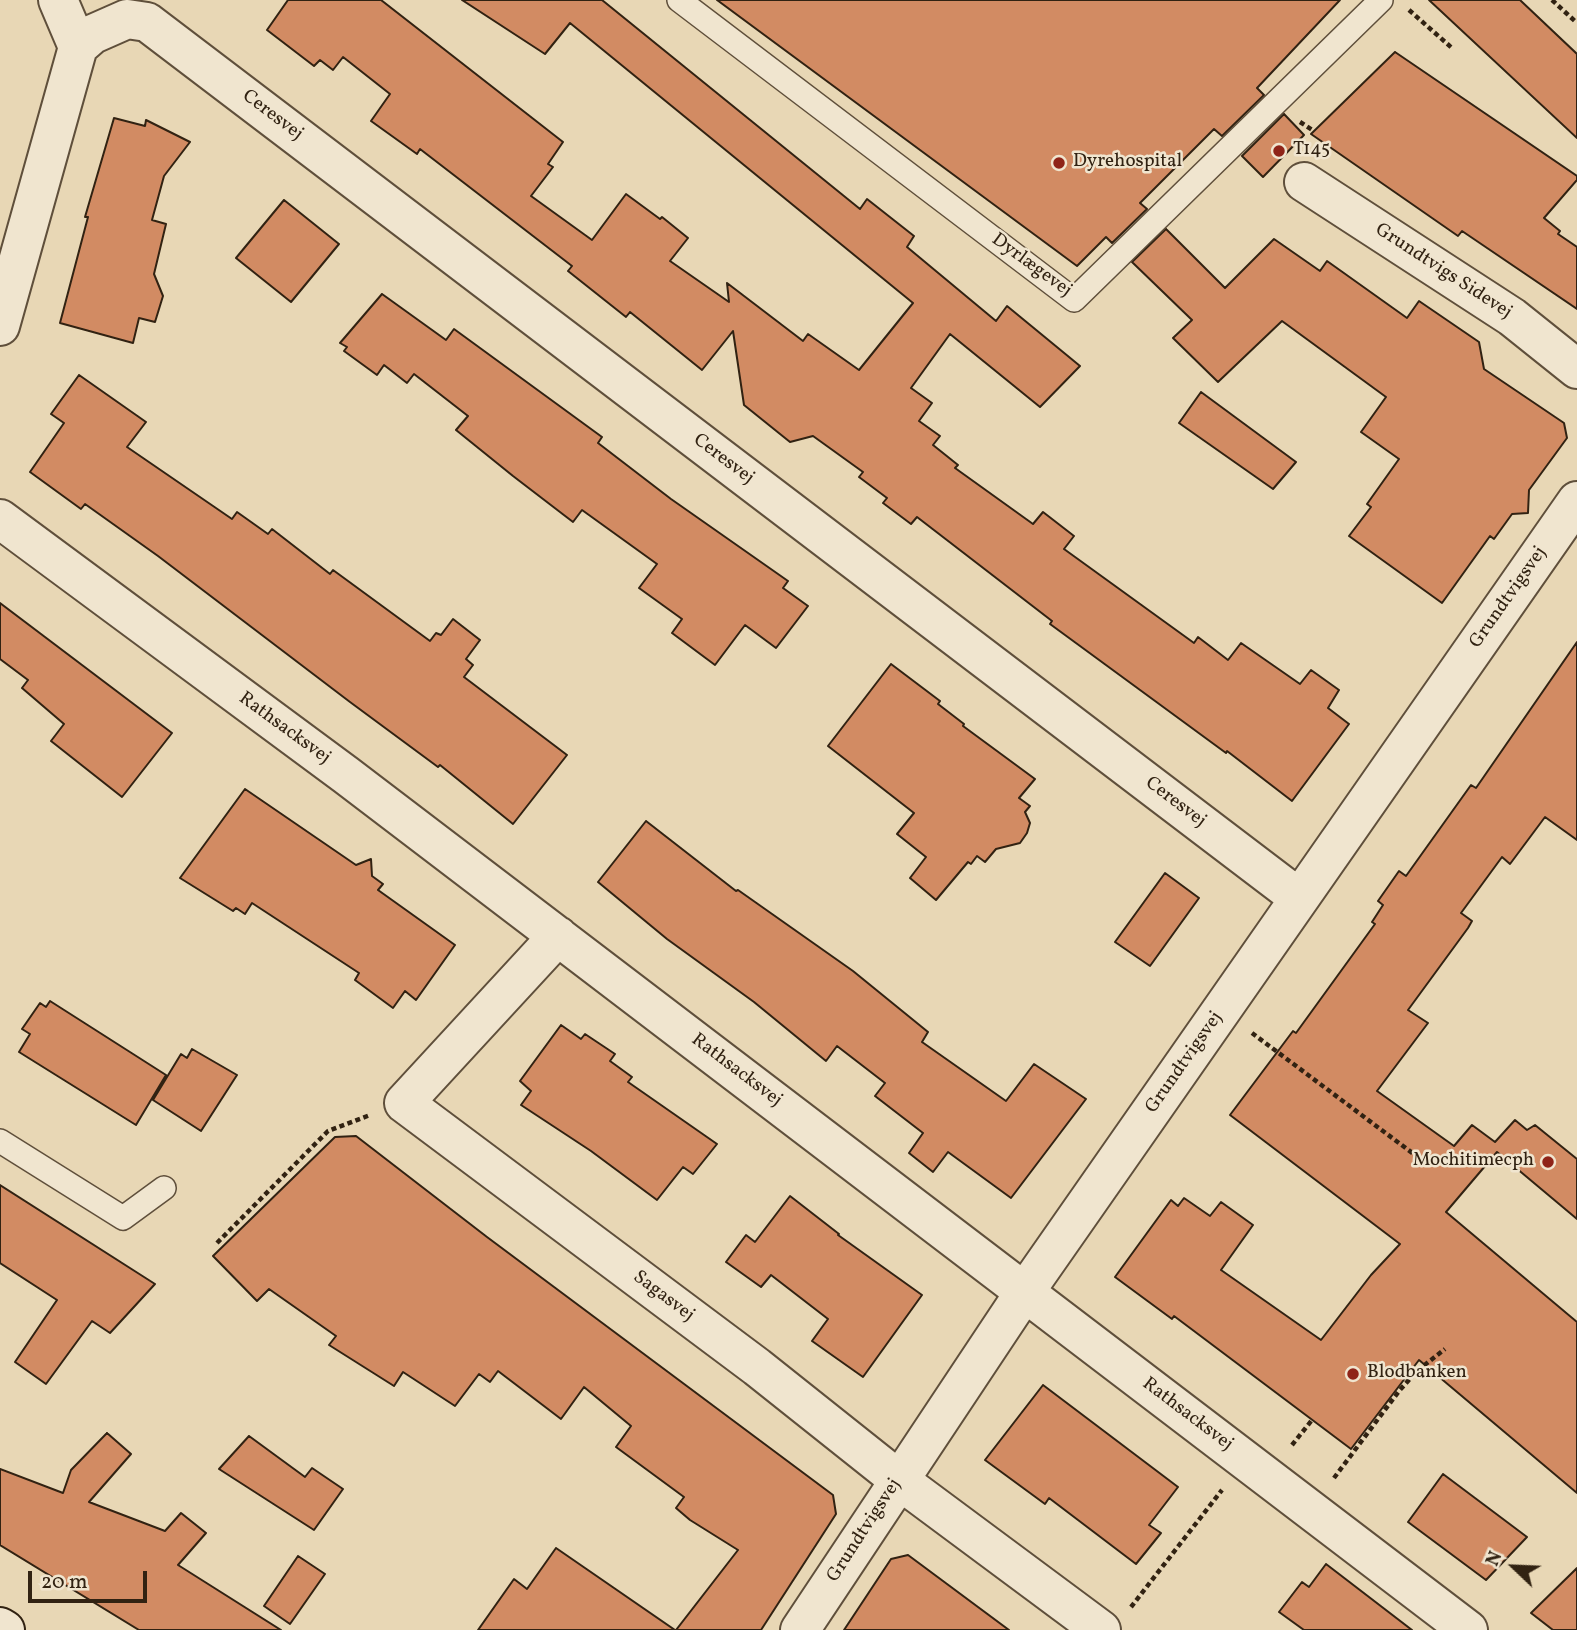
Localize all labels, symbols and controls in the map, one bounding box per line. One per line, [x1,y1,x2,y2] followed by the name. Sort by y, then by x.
[237,86,307,146] street label: Ceresvej
[1293,140,1330,162] place label: T145
[1271,143,1287,159] marker: T145
[1073,152,1182,174] place label: Dyrehospital
[1051,155,1067,171] marker: Dyrehospital
[1370,219,1516,325] street label: Grundtvigs Sidevej
[986,229,1076,303] street label: Dyrlægevej
[688,430,758,490] street label: Ceresvej
[1466,543,1552,653] street label: Grundtvigsvej
[234,688,334,770] street label: Rathsacksvej
[1140,773,1210,833] street label: Ceresvej
[1142,1008,1228,1118] street label: Grundtvigsvej
[686,1029,786,1113] street label: Rathsacksvej
[1413,1151,1534,1173] place label: Mochitimecph
[1540,1154,1556,1170] marker: Mochitimecph
[628,1267,698,1327] street label: Sagasvej
[1367,1363,1467,1385] place label: Blodbanken
[1345,1366,1361,1382] marker: Blodbanken
[1137,1373,1237,1457] street label: Rathsacksvej
[823,1475,907,1587] street label: Grundtvigsvej
[1479,1532,1549,1602] north arrow
[1480,1547,1509,1570] text: N
[32,1556,150,1600] scale bar
[41,1568,87,1597] text: 20 m

